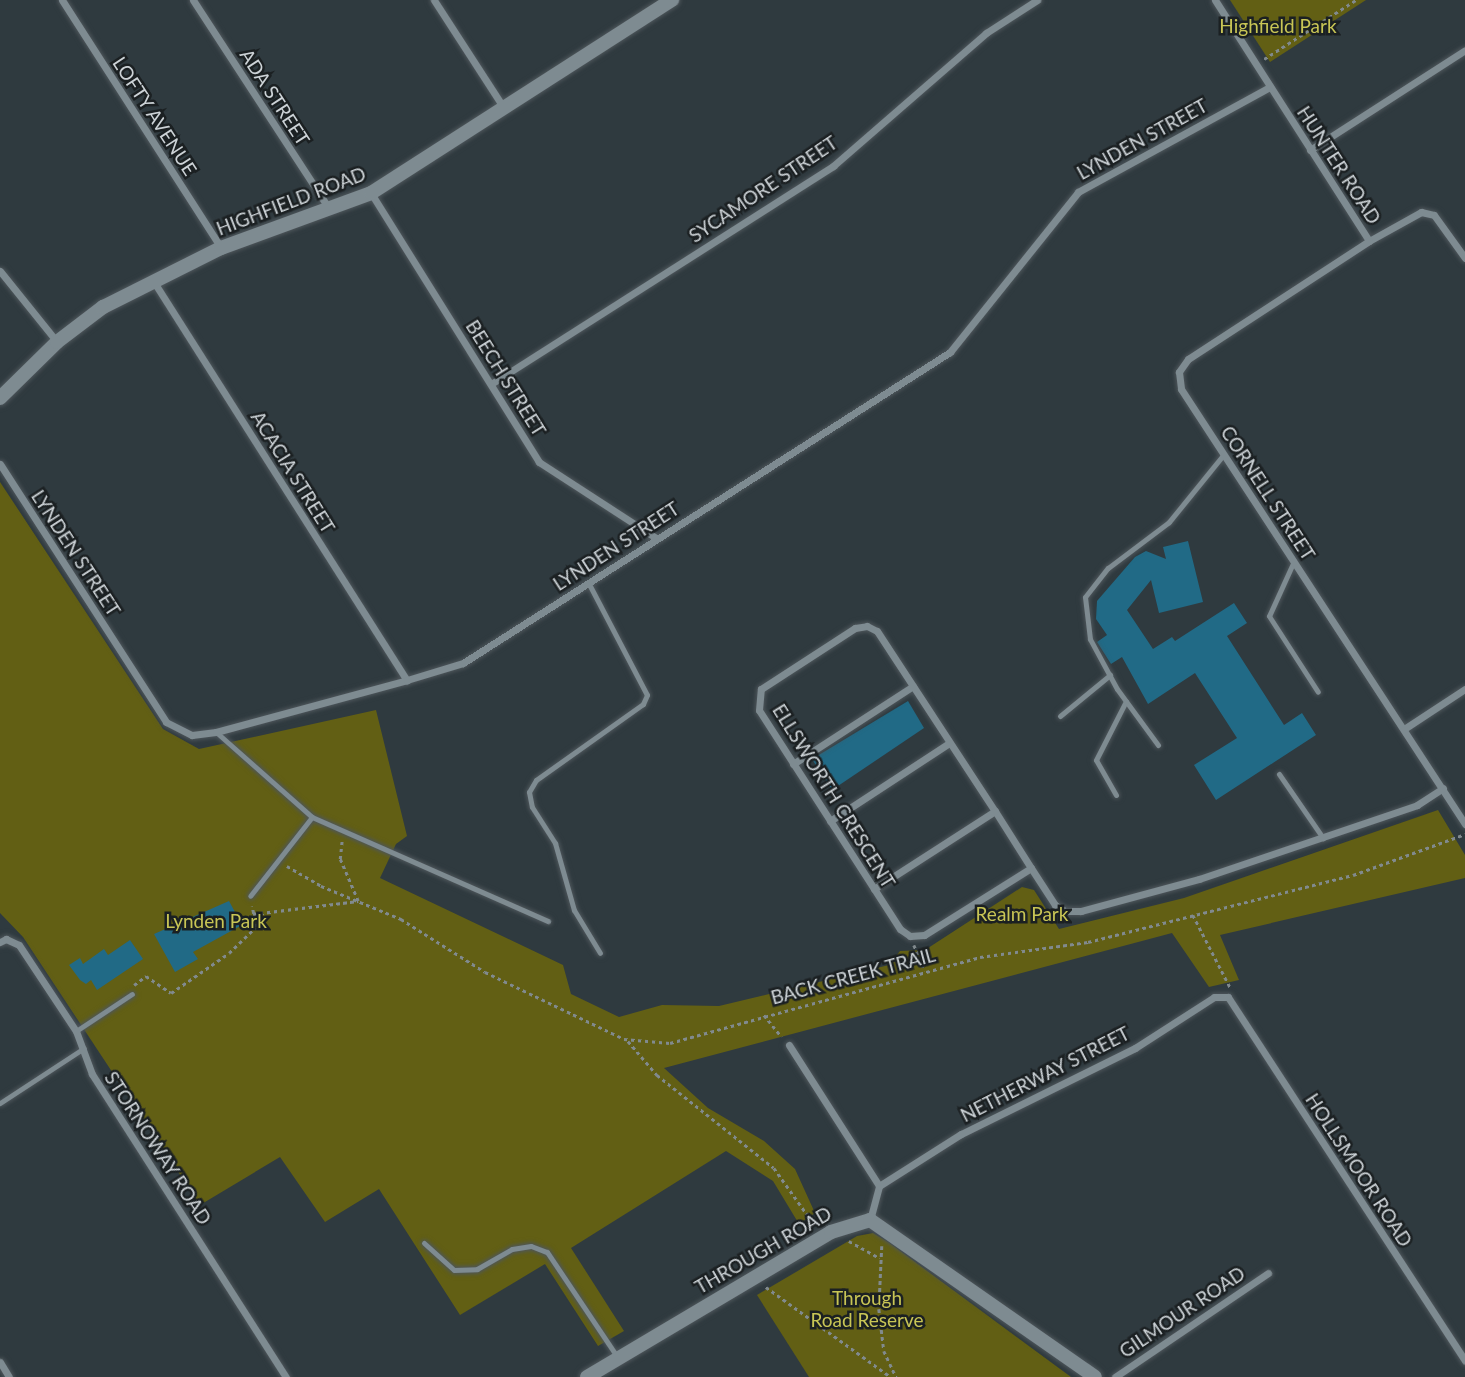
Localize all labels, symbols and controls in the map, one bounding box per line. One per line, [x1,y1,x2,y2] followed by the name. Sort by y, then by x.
[1219,15,1337,37] park label: Highfield Park
[235,44,315,150] street label: ADA STREET
[108,52,202,180] street label: LOFTY AVENUE
[1073,94,1211,184] street label: LYNDEN STREET
[1292,102,1386,228] street label: HUNTER ROAD
[685,131,841,247] street label: SYCAMORE STREET
[213,162,369,240] street label: HIGHFIELD ROAD
[461,316,551,440] street label: BEECH STREET
[246,407,340,537] street label: ACACIA STREET
[1216,421,1320,565] street label: CORNELL STREET
[27,486,125,620] street label: LYNDEN STREET
[549,497,683,595] street label: LYNDEN STREET
[768,700,900,892] street label: ELLSWORTH CRESCENT
[976,903,1068,925] park label: Realm Park
[165,910,267,932] park label: Lynden Park
[768,943,938,1009] street label: BACK CREEK TRAIL
[956,1021,1134,1127] street label: NETHERWAY STREET
[100,1067,216,1229] street label: STORNOWAY ROAD
[1301,1089,1417,1251] street label: HOLLSMOOR ROAD
[691,1202,835,1298] street label: THROUGH ROAD
[1115,1262,1249,1362] street label: GILMOUR ROAD
[810,1287,924,1331] park label: Through Road Reserve

